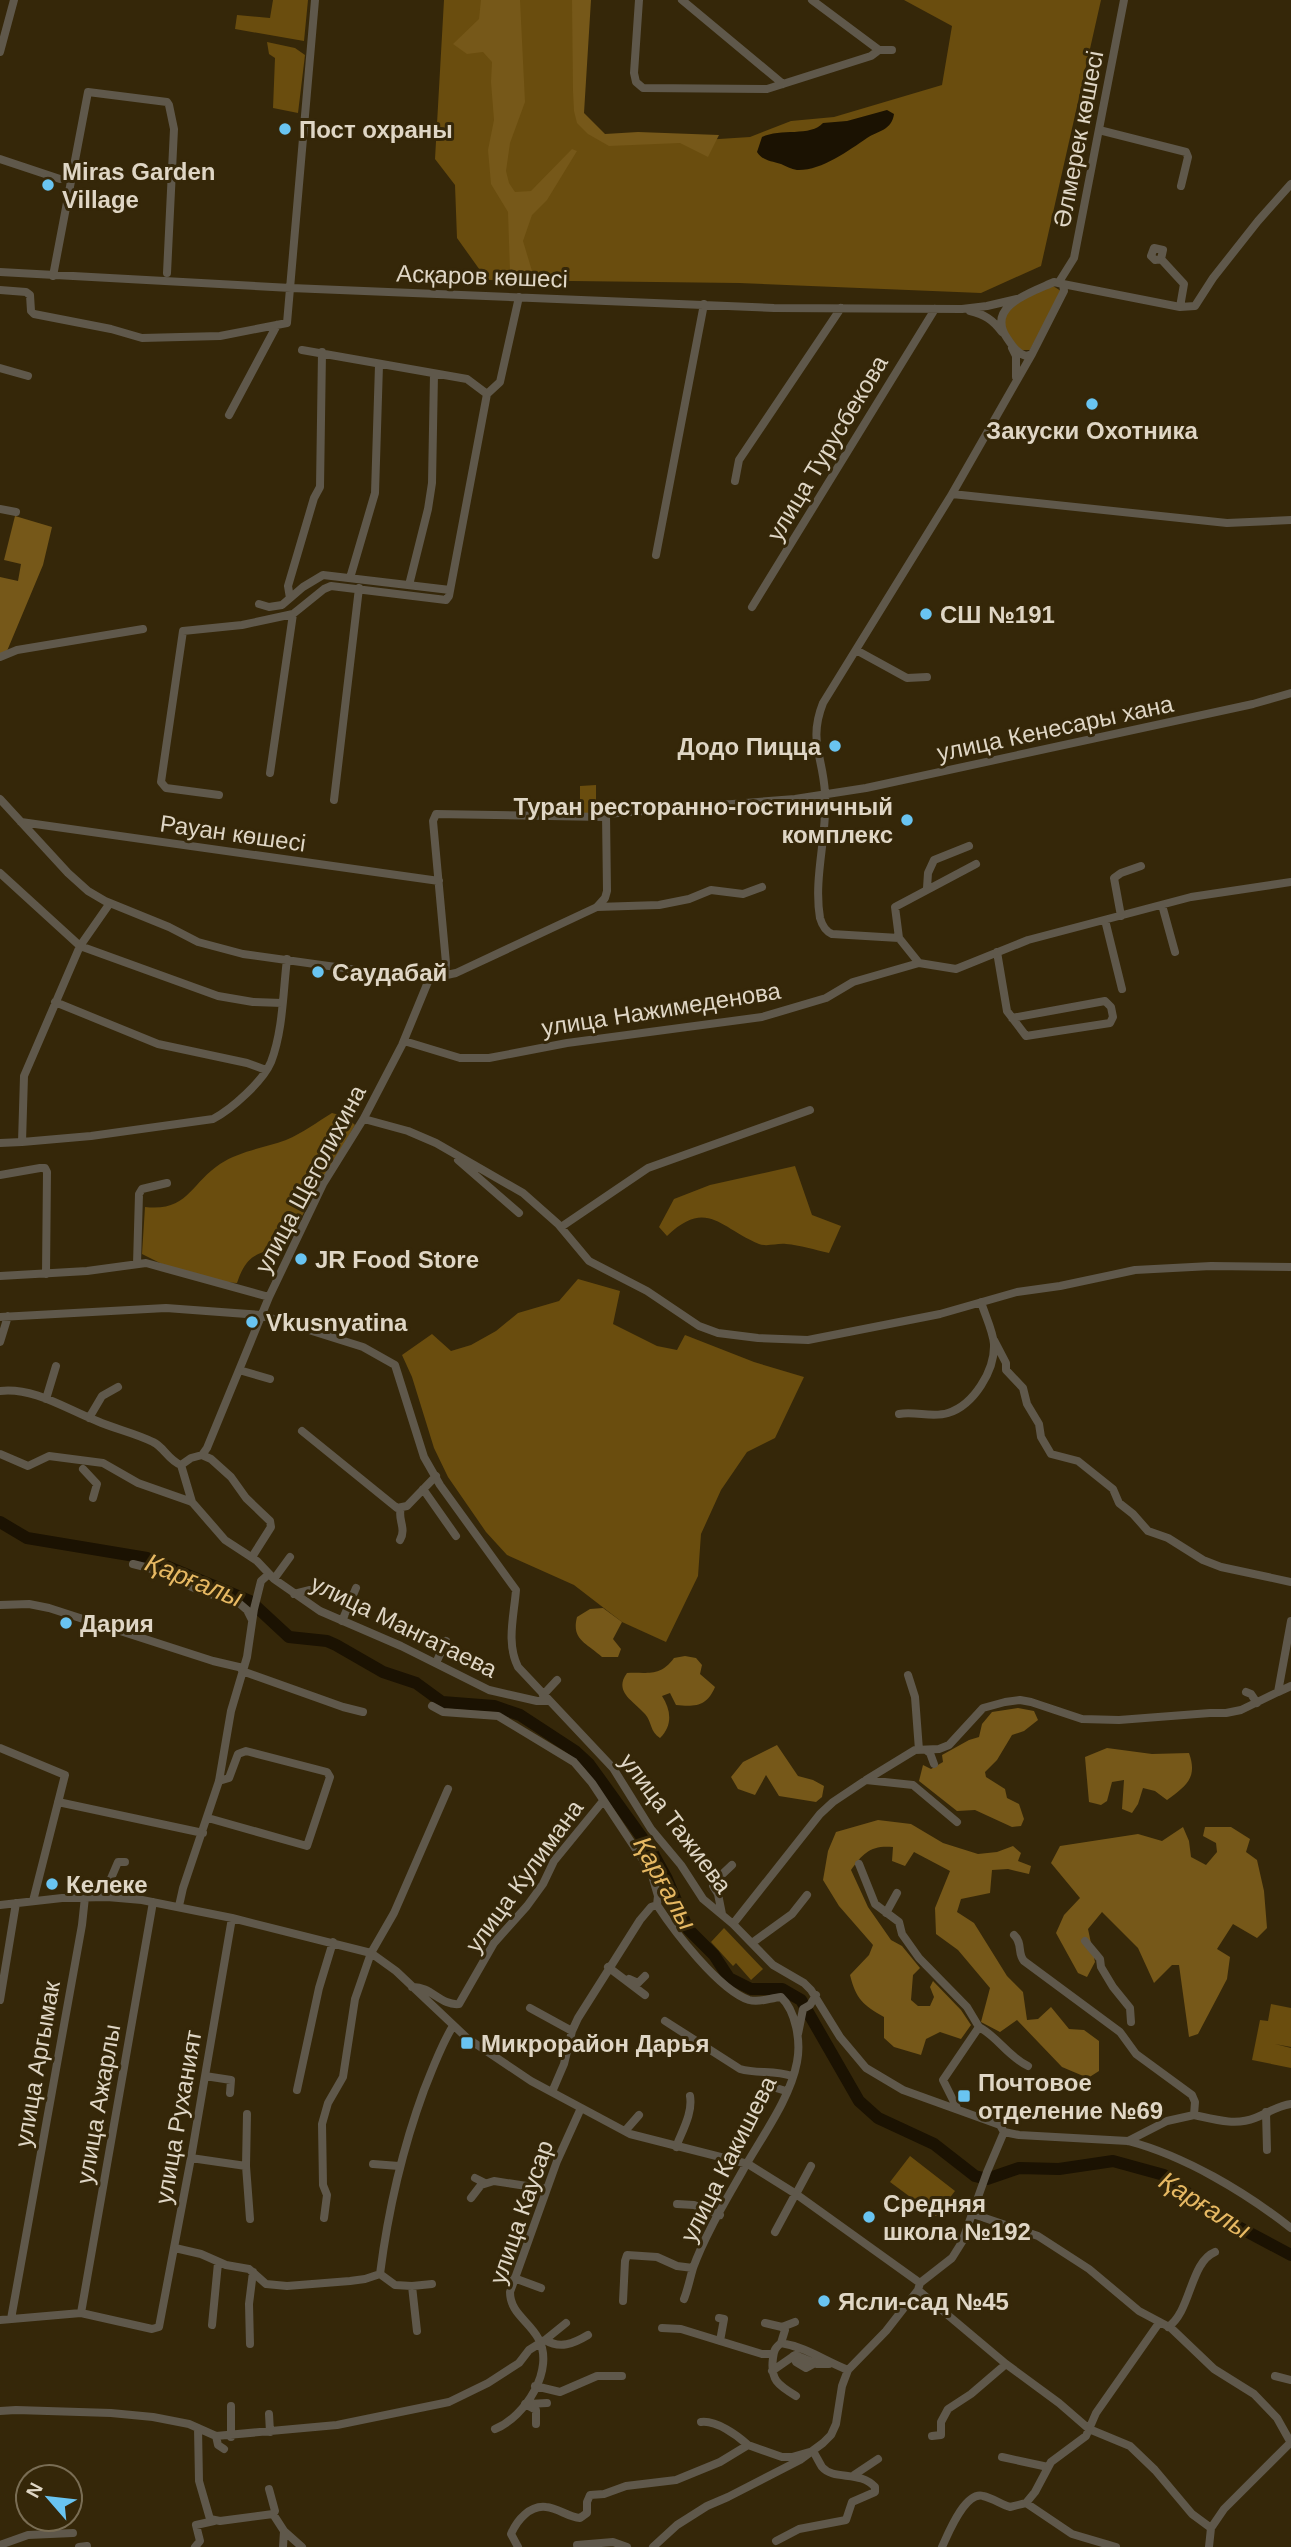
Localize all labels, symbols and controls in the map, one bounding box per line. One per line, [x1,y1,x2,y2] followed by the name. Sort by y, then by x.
[1048,48,1108,230] street label: Әлмерек көшесі
[299,116,453,143] place label: Пост охраны
[277,121,293,137] marker: Пост охраны
[62,158,215,213] place label: Miras Garden Village
[40,177,56,193] marker: Miras Garden Village
[396,260,568,292] street label: Асқаров көшесі
[761,350,893,545] street label: улица Турусбекова
[1084,396,1100,412] marker: Закуски Охотника
[986,417,1199,444] place label: Закуски Охотника
[940,601,1055,628] place label: СШ №191
[918,606,934,622] marker: СШ №191
[934,690,1176,766] street label: улица Кенесары хана
[678,733,822,760] place label: Додо Пицца
[827,738,843,754] marker: Додо Пицца
[513,793,893,848] place label: Туран ресторанно-гостиничный комплекс
[158,809,308,857] street label: Рауан көшесі
[899,812,915,828] marker: Туран ресторанно-гостиничный комплекс
[332,959,447,986] place label: Саудабай
[310,964,326,980] marker: Саудабай
[539,977,783,1041] street label: улица Нажимеденова
[249,1080,371,1278] street label: улица Щеголихина
[315,1246,479,1273] place label: JR Food Store
[293,1251,309,1267] marker: JR Food Store
[266,1309,408,1336] place label: Vkusnyatina
[244,1314,260,1330] marker: Vkusnyatina
[141,1547,247,1613] water label: Қарғалы
[306,1569,502,1683] street label: улица Мангатаева
[80,1610,154,1637] place label: Дария
[58,1615,74,1631] marker: Дария
[615,1748,738,1899] street label: улица Тажиева
[460,1794,589,1958] street label: улица Кулимана
[627,1831,703,1935] water label: Қарғалы
[66,1871,148,1898] place label: Келеке
[44,1876,60,1892] marker: Келеке
[9,1978,65,2149] street label: улица Аргымак
[71,2022,125,2186] street label: улица Ажарлы
[149,2028,207,2206] street label: улица Руханият
[481,2030,710,2057] place label: Микрорайон Дарья
[459,2035,475,2051] marker: Микрорайон Дарья
[978,2069,1163,2124] place label: Почтовое отделение №69
[675,2071,782,2246] street label: улица Какишева
[956,2088,972,2104] marker: Почтовое отделение №69
[484,2137,558,2287] street label: улица Каусар
[1154,2165,1256,2245] water label: Қарғалы
[883,2190,1031,2245] place label: Средняя школа №192
[861,2209,877,2225] marker: Средняя школа №192
[838,2288,1009,2315] place label: Ясли-сад №45
[816,2293,832,2309] marker: Ясли-сад №45
[14,2463,84,2533] north arrow
[22,2479,47,2501] text: N

